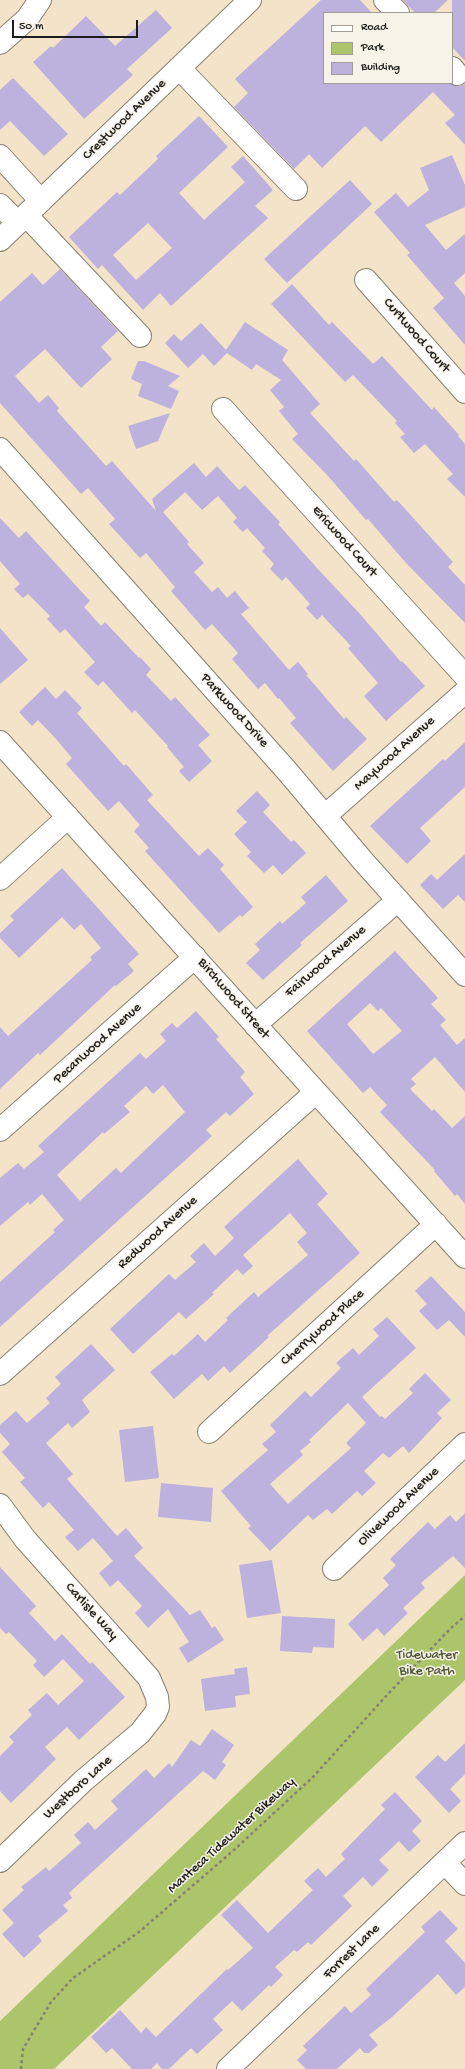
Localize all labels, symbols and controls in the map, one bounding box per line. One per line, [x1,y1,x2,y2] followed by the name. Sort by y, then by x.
[14,12,140,38] scale bar
[323,12,453,84] legend
[19,20,44,34] text: 50 m
[361,21,387,35] text: Road
[361,41,384,55] text: Park
[361,61,400,75] text: Building
[80,76,170,164] street label: Crestwood Avenue
[379,295,453,377] street label: Curtwood Court
[307,503,381,581] street label: Ericwood Court
[196,670,272,752] street label: Parkwood Drive
[351,713,439,795] street label: Maywood Avenue
[282,922,370,1002] street label: Fairwood Avenue
[193,955,273,1043] street label: Birchwood Street
[50,1000,146,1088] street label: Pecanwood Avenue
[115,1193,201,1273] street label: Redwood Avenue
[278,1286,368,1370] street label: Cherrywood Place
[355,1464,443,1550] street label: Olivewood Avenue
[61,1580,121,1644] street label: Carlisle Way
[397,1648,457,1680] park label: Tidewater Bike Path
[40,1753,116,1823] street label: Westboro Lane
[165,1774,299,1898] street label: Manteca Tidewater Bikeway
[320,1921,384,1983] street label: Forrest Lane

